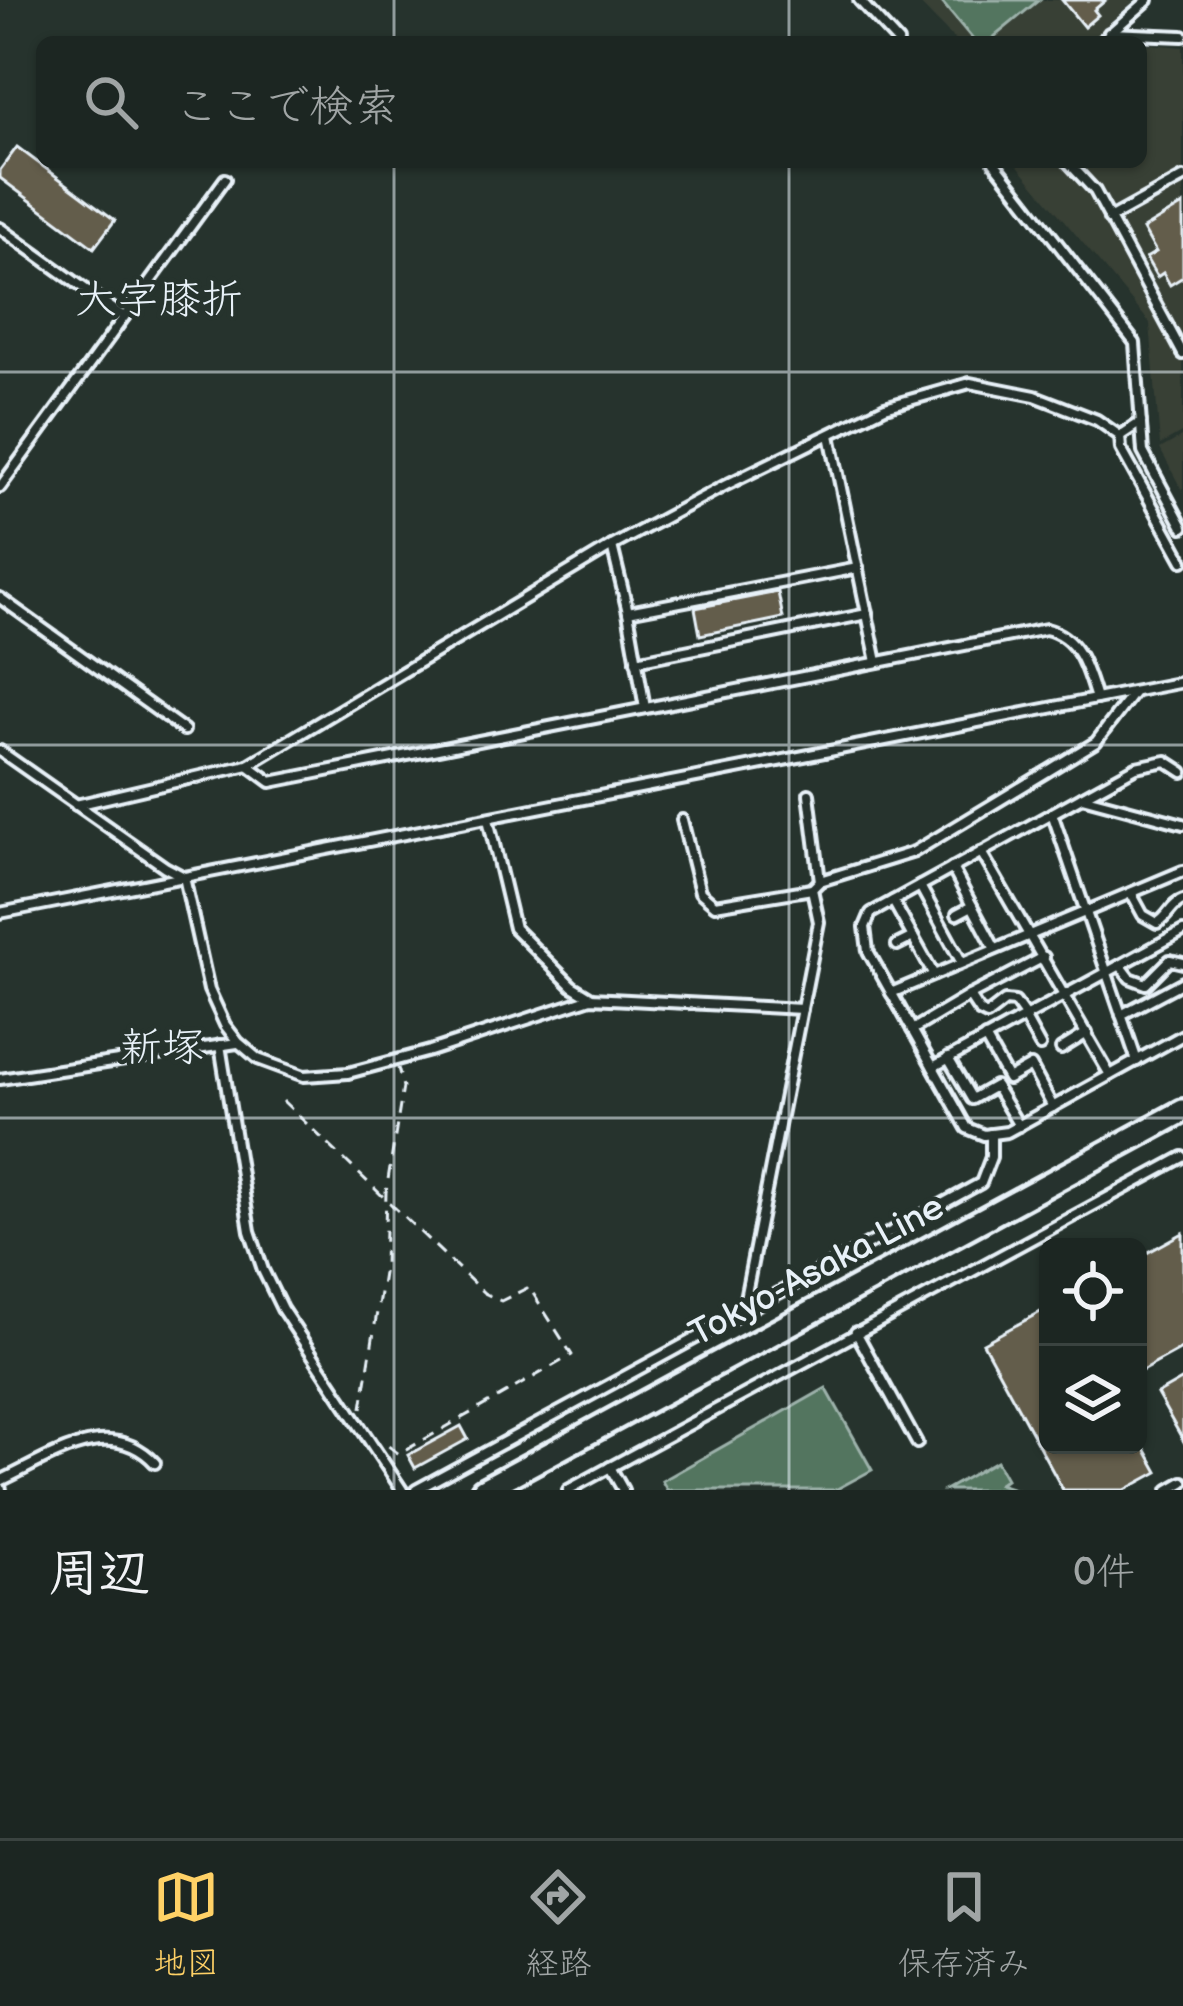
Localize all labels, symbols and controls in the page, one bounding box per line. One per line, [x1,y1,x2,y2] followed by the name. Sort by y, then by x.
[36,36,1147,168] search box
[78,69,144,135] icon: search
[174,80,399,135] text: ここで検索
[75,275,243,326] district label: 大字膝折
[120,1023,204,1074] district label: 新塚
[682,1186,952,1356] street label: Tokyo-Asaka Line
[1039,1238,1147,1454] map controls
[1039,1238,1147,1346] button: locate
[1039,1346,1147,1454] button: layers
[48,1544,150,1605] text: 周辺
[1073,1550,1135,1597] text: 0件
[153,1864,219,1984] tab: 地図
[525,1864,591,1984] tab: 経路
[898,1864,1030,1984] tab: 保存済み

